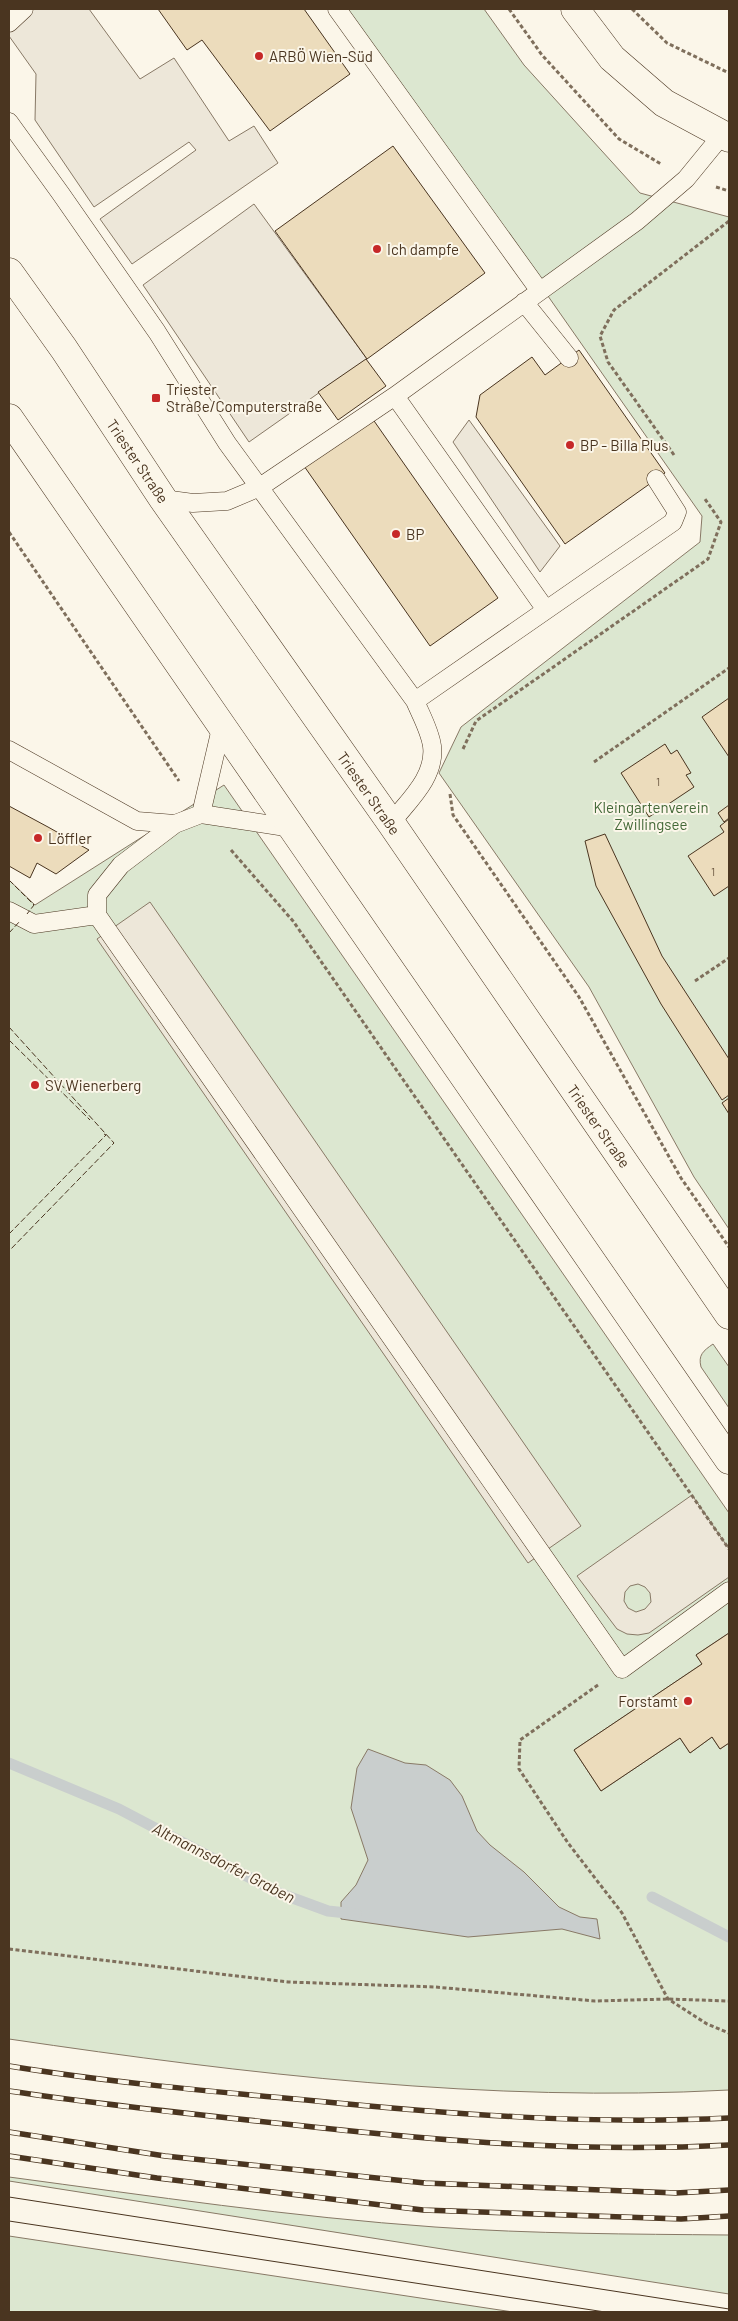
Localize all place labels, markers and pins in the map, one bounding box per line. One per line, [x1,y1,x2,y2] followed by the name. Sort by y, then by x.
[269,47,373,65] place label: ARBÖ Wien-Süd
[253,50,265,62] marker: ARBÖ Wien-Süd
[387,240,459,258] place label: Ich dampfe
[371,243,383,255] marker: Ich dampfe
[166,380,322,415] place label: Triester Straße/Computerstraße
[150,392,162,404] marker: Triester Straße/Computerstraße
[580,436,669,454] place label: BP - Billa Plus
[564,439,576,451] marker: BP - Billa Plus
[406,525,424,543] place label: BP
[390,528,402,540] marker: BP
[48,829,92,847] place label: Löffler
[32,832,44,844] marker: Löffler
[45,1076,141,1094] place label: SV Wienerberg
[29,1079,41,1091] marker: SV Wienerberg
[618,1692,678,1710] place label: Forstamt
[682,1695,694,1707] marker: Forstamt

